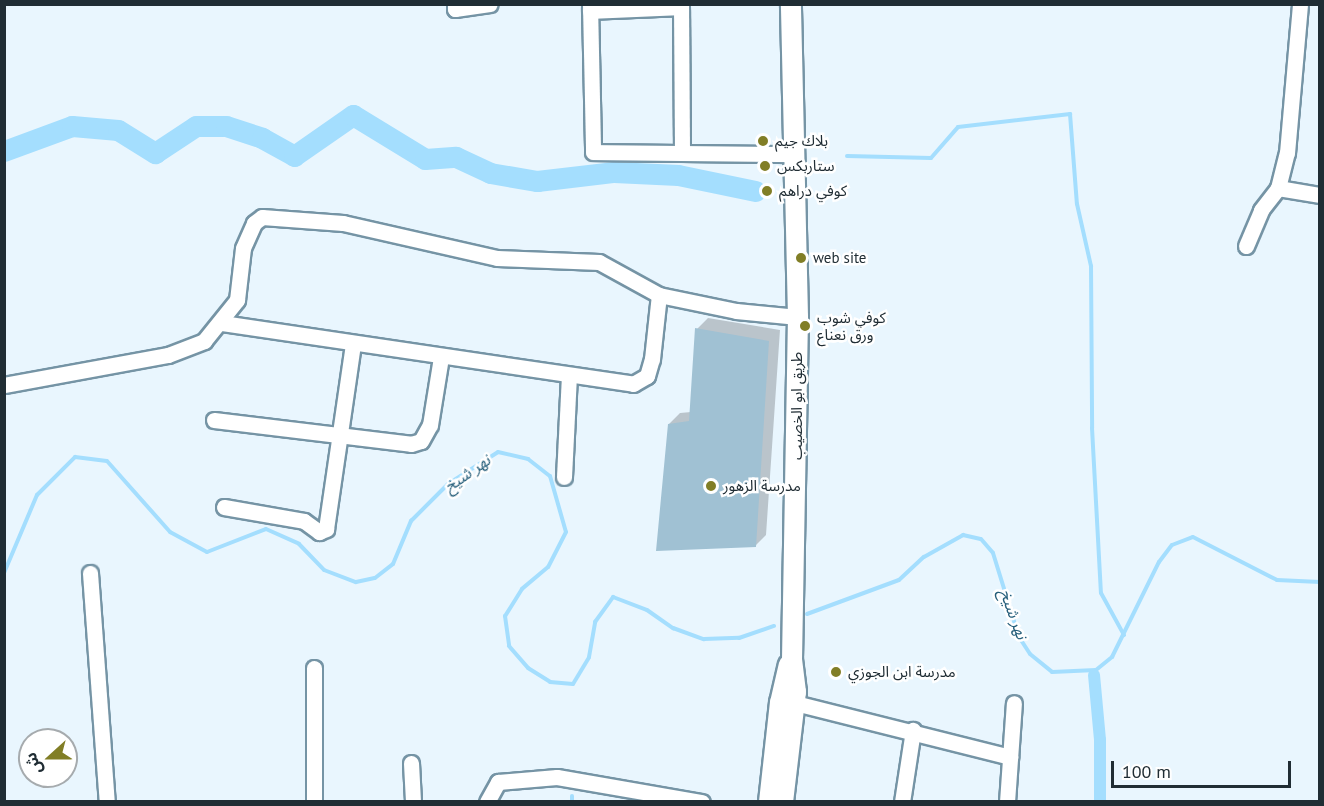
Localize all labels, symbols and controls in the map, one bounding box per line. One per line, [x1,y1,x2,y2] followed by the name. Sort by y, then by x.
[775,132,828,150] place label: بلاك جيم
[756,134,770,148] marker: بلاك جيم
[777,157,834,175] place label: ستاربكس
[758,159,772,173] marker: ستاربكس
[779,182,847,200] place label: كوفي دراهم
[760,184,774,198] marker: كوفي دراهم
[813,249,866,267] place label: web site
[794,251,808,265] marker: web site
[817,308,886,343] place label: كوفي شوب ورق نعناع
[798,319,812,333] marker: كوفي شوب ورق نعناع
[788,352,806,460] street label: طريق ابو الخصيب
[440,450,494,496] water label: نهر شيخ
[723,477,801,495] place label: مدرسة الزهور
[704,479,718,493] marker: مدرسة الزهور
[996,586,1032,642] water label: نهر شيخ
[848,663,956,681] place label: مدرسة ابن الجوزي
[829,665,843,679] marker: مدرسة ابن الجوزي
[18,728,78,788] north arrow
[1114,749,1294,787] scale bar
[20,750,46,778] text: ش
[1122,760,1171,783] text: 100 m

